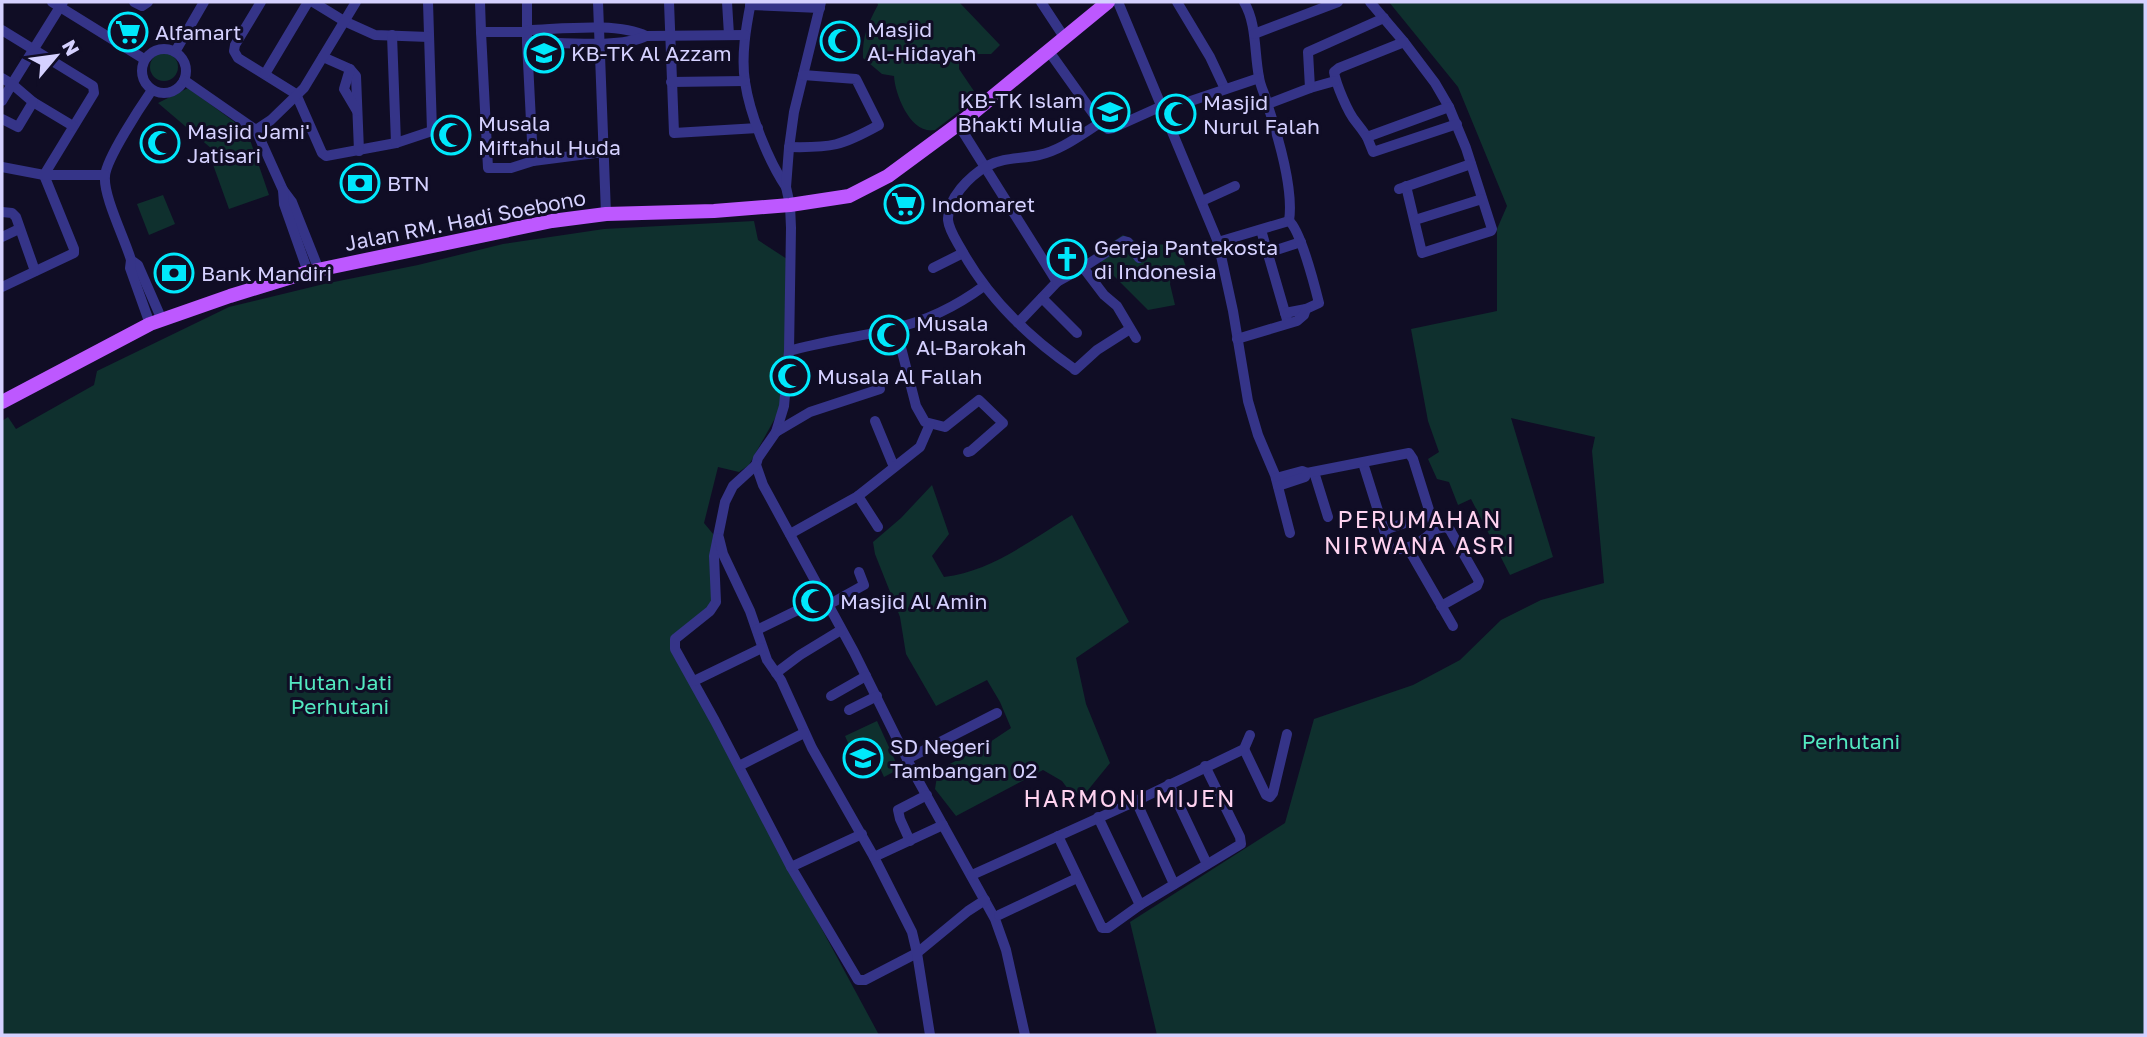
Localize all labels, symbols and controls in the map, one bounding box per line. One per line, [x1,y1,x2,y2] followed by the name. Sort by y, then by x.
[107,11,149,53] supermarket icon: Alfamart
[867,16,976,66] place label: Masjid Al-Hidayah
[155,19,242,45] place label: Alfamart
[819,20,861,62] mosque icon: Masjid Al-Hidayah
[21,21,91,91] north arrow
[523,32,565,74] school or university icon: KB-TK Al Azzam
[58,36,85,59] text: N
[571,40,732,66] place label: KB-TK Al Azzam
[958,87,1083,137] place label: KB-TK Islam Bhakti Mulia
[1203,89,1320,139] place label: Masjid Nurul Falah
[1089,91,1131,133] school or university icon: KB-TK Islam Bhakti Mulia
[1155,93,1197,135] mosque icon: Masjid Nurul Falah
[478,110,621,160] place label: Musala Miftahul Huda
[430,114,472,156] mosque icon: Musala Miftahul Huda
[187,118,310,168] place label: Masjid Jami' Jatisari
[139,122,181,164] mosque icon: Masjid Jami' Jatisari
[339,162,381,204] bank icon: BTN
[387,170,430,196] place label: BTN
[883,183,925,225] supermarket icon: Indomaret
[342,184,588,256] street label: Jalan RM. Hadi Soebono
[931,191,1035,217] place label: Indomaret
[1094,234,1278,284] place label: Gereja Pantekosta di Indonesia
[1046,238,1088,280] church icon: Gereja Pantekosta di Indonesia
[153,252,195,294] bank icon: Bank Mandiri
[201,260,332,286] place label: Bank Mandiri
[916,310,1026,360] place label: Musala Al-Barokah
[868,314,910,356] mosque icon: Musala Al-Barokah
[769,355,811,397] mosque icon: Musala Al Fallah
[817,363,982,389] place label: Musala Al Fallah
[1324,505,1516,559] district label: PERUMAHAN NIRWANA ASRI
[792,580,834,622] mosque icon: Masjid Al Amin
[840,588,987,614] place label: Masjid Al Amin
[288,669,392,719] park label: Hutan Jati Perhutani
[1802,728,1900,754] park label: Perhutani
[890,733,1037,783] place label: SD Negeri Tambangan 02
[842,737,884,779] school or university icon: SD Negeri Tambangan 02
[1023,784,1237,812] district label: HARMONI MIJEN

